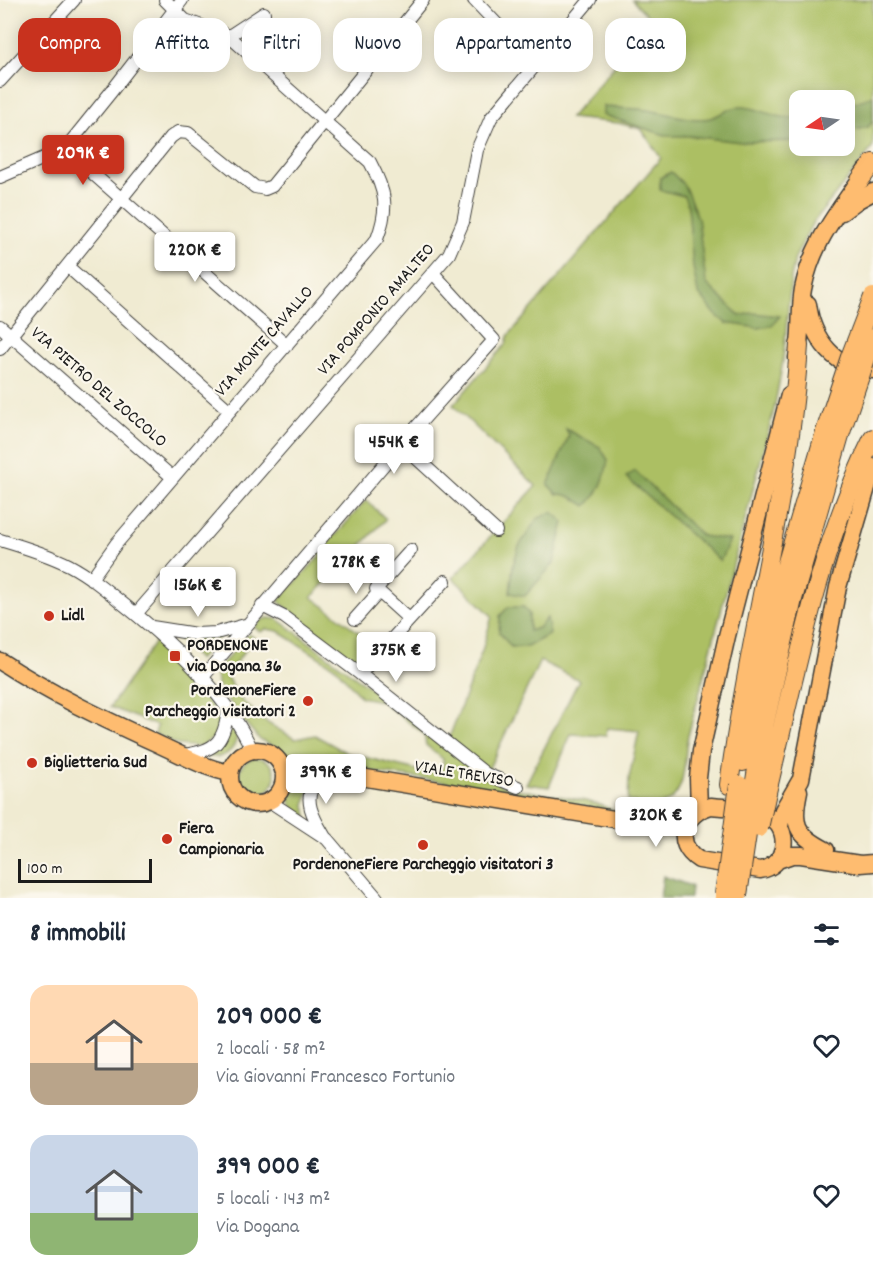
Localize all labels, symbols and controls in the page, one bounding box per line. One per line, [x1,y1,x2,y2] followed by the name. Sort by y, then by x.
[18,18,121,72] chip: Compra
[133,18,230,72] chip: Affitta
[242,18,321,72] chip: Filtri
[333,18,422,72] chip: Nuovo
[434,18,593,72] chip: Appartamento
[605,18,686,72] chip: Casa
[789,90,855,156] north arrow
[789,90,855,156] map controls
[34,135,132,186] pin: 209K €
[56,140,110,168] text: 209K €
[146,232,244,283] pin: 220K €
[168,237,222,265] text: 220K €
[312,238,442,382] street label: VIA POMPONIO AMALTEO
[210,281,320,403] street label: VIA MONTE CAVALLO
[24,322,172,454] street label: VIA PIETRO DEL ZOCCOLO
[345,424,443,475] pin: 454K €
[369,429,419,457] text: 454K €
[307,544,405,595] pin: 278K €
[331,549,381,577] text: 278K €
[149,567,247,618] pin: 156K €
[174,572,222,600] text: 156K €
[61,604,85,629] place label: Lidl
[42,609,56,623] marker: Lidl
[347,632,445,683] pin: 375K €
[187,634,282,680] place label: PORDENONE via Dogana 36
[371,637,421,665] text: 375K €
[168,649,182,663] marker: PORDENONE via Dogana 36
[145,679,296,725] place label: PordenoneFiere Parcheggio visitatori 2
[301,694,315,708] marker: PordenoneFiere Parcheggio visitatori 2
[44,751,147,776] place label: Biglietteria Sud
[277,754,375,805] pin: 399K €
[412,755,516,795] street label: VIALE TREVISO
[25,756,39,770] marker: Biglietteria Sud
[300,759,352,787] text: 399K €
[607,797,705,848] pin: 320K €
[629,802,683,830] text: 320K €
[179,817,264,863] place label: Fiera Campionaria
[160,832,174,846] marker: Fiera Campionaria
[416,838,430,852] marker: PordenoneFiere Parcheggio visitatori 3
[292,853,554,878] place label: PordenoneFiere Parcheggio visitatori 3
[18,856,152,884] scale bar
[27,858,63,881] text: 100 m
[30,916,125,953] text: 8 immobili
[810,918,843,951] icon: filters
[216,999,322,1036] text: 209 000 €
[78,1009,150,1081] icon: home
[810,1029,843,1062] icon: heart
[216,1036,325,1064] text: 2 locali · 58 m²
[216,1064,455,1092] text: Via Giovanni Francesco Fortunio
[216,1149,320,1186] text: 399 000 €
[78,1159,150,1231] icon: home
[810,1179,843,1212] icon: heart
[216,1186,330,1214] text: 5 locali · 143 m²
[216,1214,299,1242] text: Via Dogana

